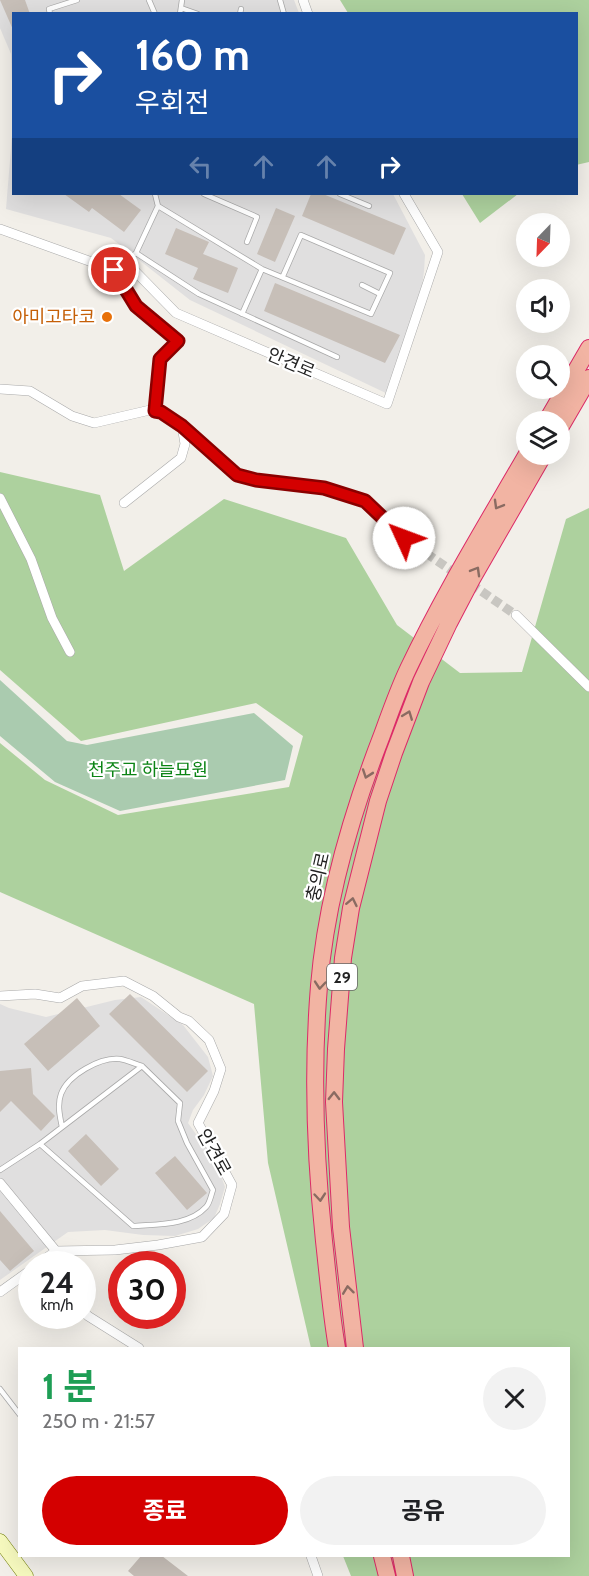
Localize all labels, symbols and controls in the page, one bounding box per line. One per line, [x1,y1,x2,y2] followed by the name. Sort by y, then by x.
[135,29,250,81] text: 160 m
[36,36,114,114] icon: right
[135,86,210,119] text: 우회전
[184,150,217,183] icon: left
[247,150,280,183] icon: ahead
[310,150,343,183] icon: ahead
[373,150,406,183] icon: right
[516,213,570,267] north arrow
[516,213,570,465] map controls
[88,244,139,295] pin
[97,253,130,286] icon: arrive
[516,279,570,333] button: sound
[12,306,95,328] place label: 아미고타코
[100,310,114,324] marker: 아미고타코
[264,343,318,383] street label: 안견로
[516,345,570,399] button: search
[516,411,570,465] button: layers
[493,499,505,509] one-way arrow
[372,506,436,570] position arrow
[469,567,481,578] one-way arrow
[401,711,413,722] one-way arrow
[88,759,208,781] park label: 천주교 하늘묘원
[361,768,374,779] one-way arrow
[302,850,334,904] street label: 충의로
[345,897,358,907] one-way arrow
[327,964,357,990] road number: 29
[314,980,327,989] one-way arrow
[328,1092,341,1101] one-way arrow
[192,1125,236,1179] street label: 안견로
[313,1193,326,1202] one-way arrow
[108,1251,186,1329] speed limit sign: 30
[40,1264,74,1301] text: 24
[343,1286,355,1295] one-way arrow
[41,1296,73,1314] text: km/h
[42,1364,97,1408] text: 1 분
[483,1367,546,1430] button: close
[42,1409,155,1433] text: 250 m · 21:57
[42,1476,288,1545] button: 종료
[300,1476,546,1545] button: 공유

